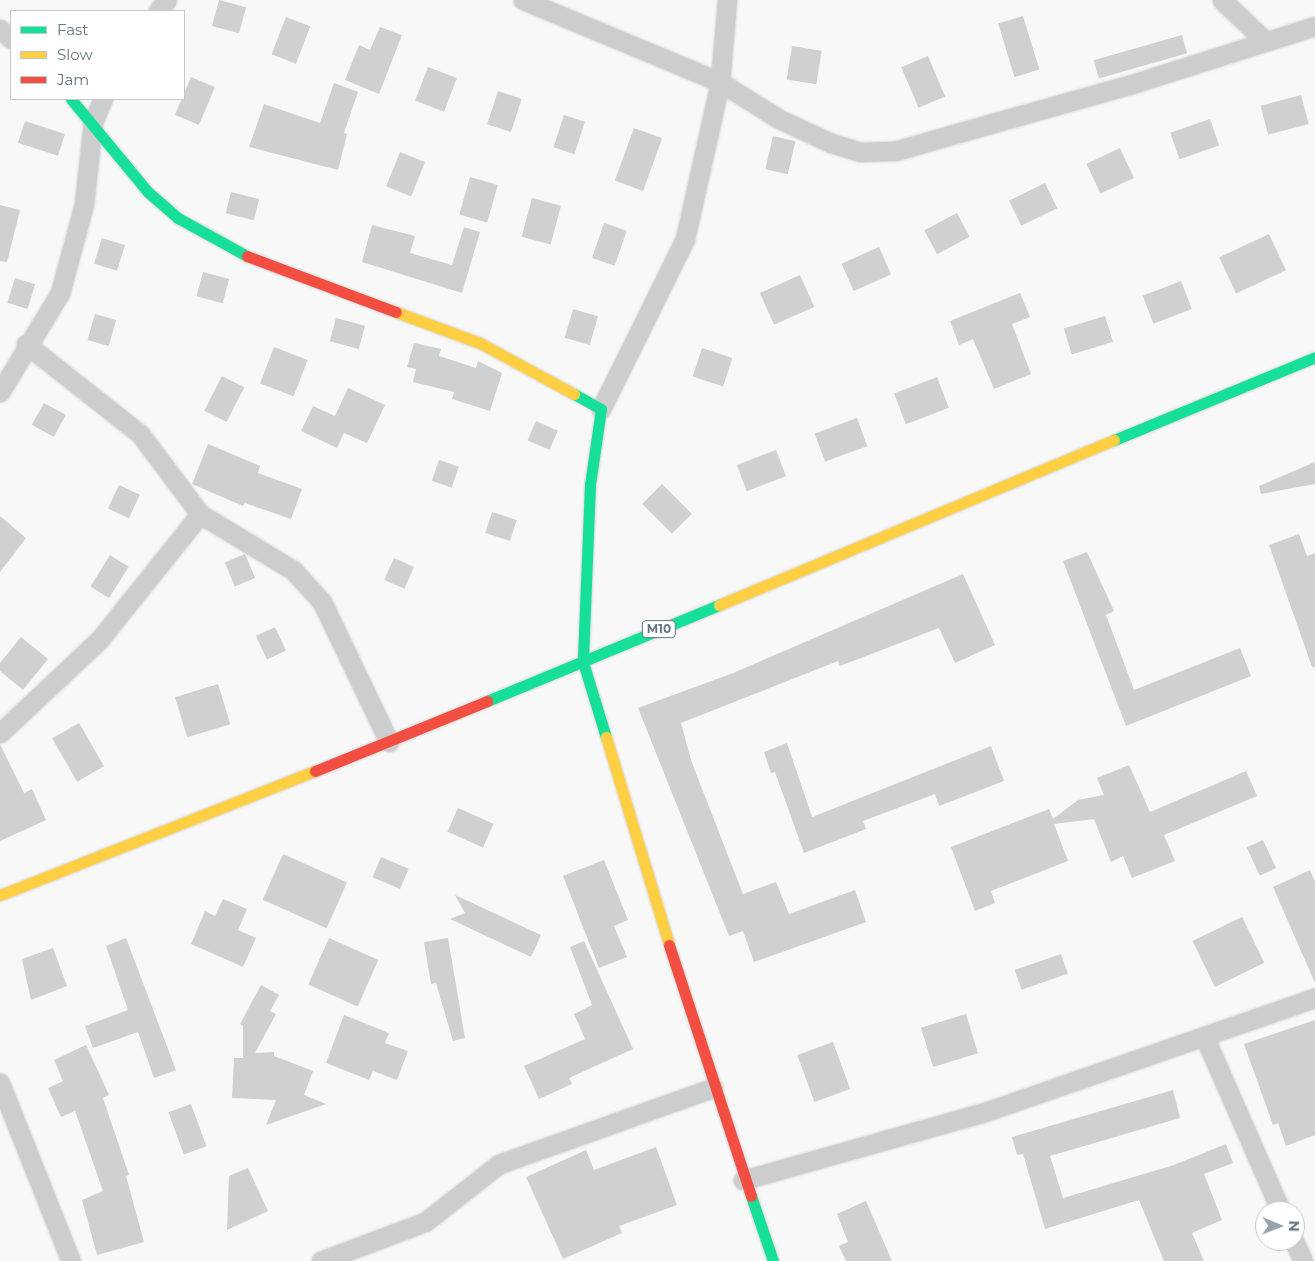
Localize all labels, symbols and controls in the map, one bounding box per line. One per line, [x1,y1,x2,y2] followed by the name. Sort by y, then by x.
[10,10,185,100] legend
[57,20,88,39] text: Fast
[57,45,93,64] text: Slow
[57,70,89,89] text: Jam
[642,620,676,638] road number: M10
[1255,1201,1305,1251] north arrow
[1285,1220,1303,1232] text: N

